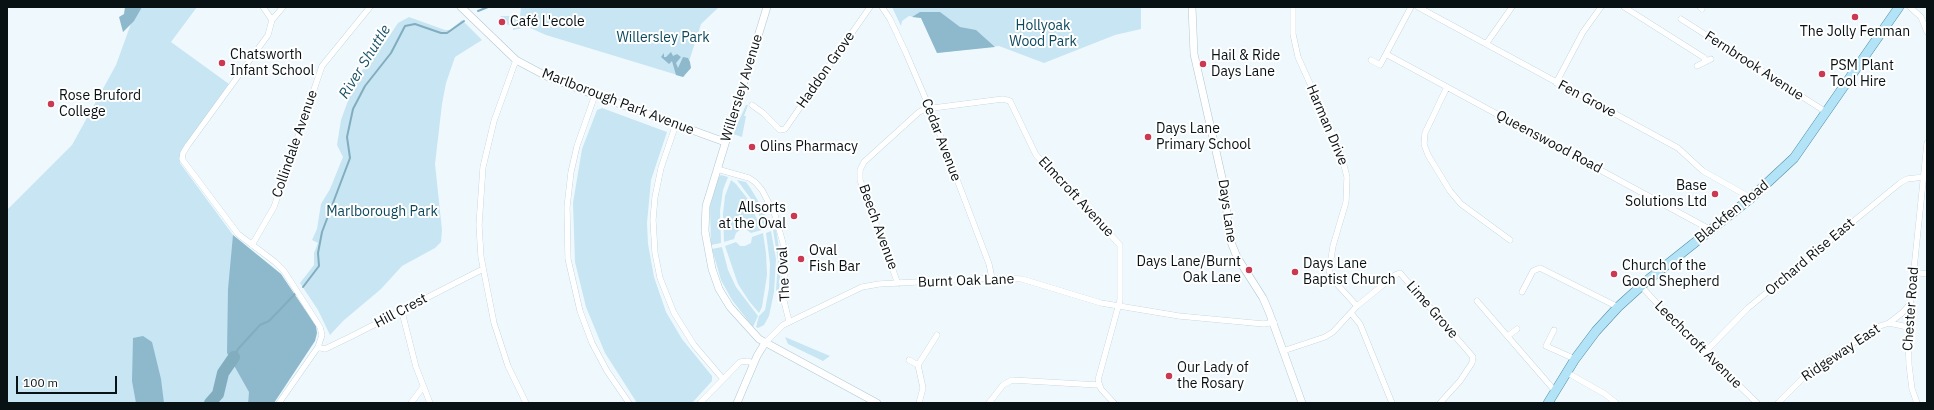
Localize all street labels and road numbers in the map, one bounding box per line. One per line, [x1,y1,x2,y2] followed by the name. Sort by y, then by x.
[793,28,859,112] street label: Haddon Grove
[1701,28,1807,104] street label: Fernbrook Avenue
[718,32,766,144] street label: Willersley Avenue
[540,65,696,139] street label: Marlborough Park Avenue
[1555,77,1619,121] street label: Fen Grove
[1302,82,1352,168] street label: Harman Drive
[269,88,321,200] street label: Collindale Avenue
[918,96,964,184] street label: Cedar Avenue
[1493,107,1605,177] street label: Queenswood Road
[1035,153,1117,241] street label: Elmcroft Avenue
[1692,177,1772,247] street label: Blackfen Road
[1214,178,1240,244] street label: Days Lane
[855,182,901,272] street label: Beech Avenue
[1762,215,1858,299] street label: Orchard Rise East
[774,246,794,302] street label: The Oval
[1900,266,1922,352] street label: Chester Road
[917,271,1015,291] street label: Burnt Oak Lane
[1402,278,1462,342] street label: Lime Grove
[372,290,430,332] street label: Hill Crest
[1651,298,1745,392] street label: Leechcroft Avenue
[1799,321,1883,385] street label: Ridgeway East

